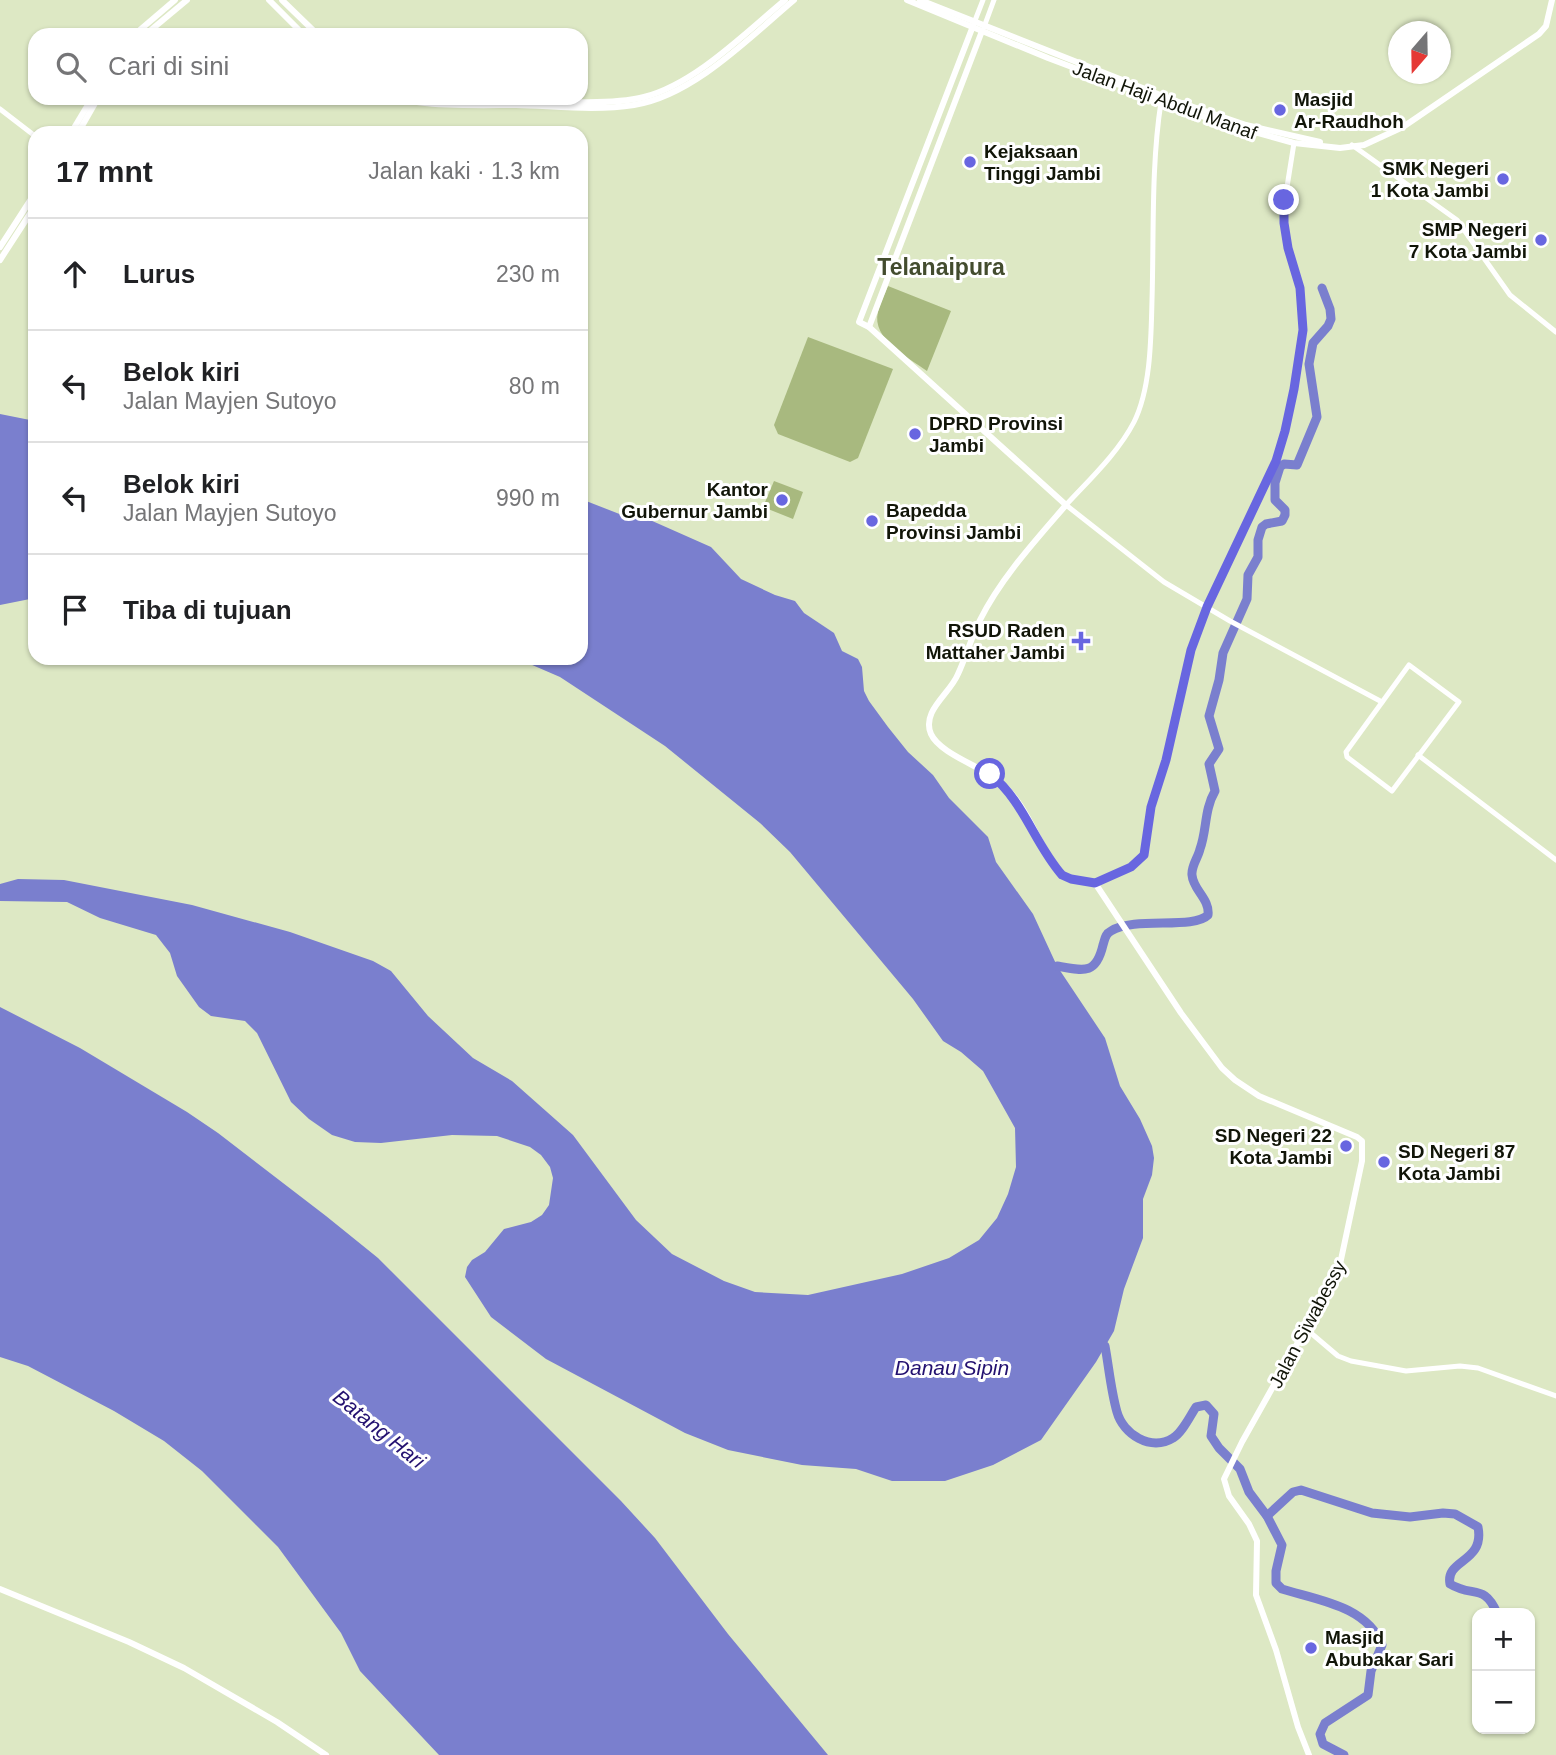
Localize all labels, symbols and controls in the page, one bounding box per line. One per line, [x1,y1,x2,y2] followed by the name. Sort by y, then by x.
[1388,21,1451,84] north arrow
[28,28,588,105] search box
[52,48,90,86] icon: search
[108,51,229,81] text: Cari di sini
[1070,57,1260,144] street label: Jalan Haji Abdul Manaf
[1294,89,1404,132] place label: Masjid Ar-Raudhoh
[1272,102,1288,118] marker: Masjid Ar-Raudhoh
[984,141,1101,184] place label: Kejaksaan Tinggi Jambi
[962,154,978,170] marker: Kejaksaan Tinggi Jambi
[56,155,153,188] text: 17 mnt
[368,158,560,184] text: Jalan kaki · 1.3 km
[1371,158,1489,201] place label: SMK Negeri 1 Kota Jambi
[1495,171,1511,187] marker: SMK Negeri 1 Kota Jambi
[1268,184,1299,215] route end
[1409,219,1527,262] place label: SMP Negeri 7 Kota Jambi
[1533,232,1549,248] marker: SMP Negeri 7 Kota Jambi
[877,254,1005,280] district label: Telanaipura
[56,255,94,293] icon: ahead
[123,259,195,289] text: Lurus
[496,261,560,287] text: 230 m
[123,357,240,387] text: Belok kiri
[56,367,94,405] icon: left
[509,373,560,399] text: 80 m
[123,388,337,414] text: Jalan Mayjen Sutoyo
[929,413,1063,456] place label: DPRD Provinsi Jambi
[907,426,923,442] marker: DPRD Provinsi Jambi
[123,469,240,499] text: Belok kiri
[56,479,94,517] icon: left
[621,479,769,522] place label: Kantor Gubernur Jambi
[496,485,560,511] text: 990 m
[774,492,790,508] marker: Kantor Gubernur Jambi
[123,500,337,526] text: Jalan Mayjen Sutoyo
[886,500,1021,543] place label: Bapedda Provinsi Jambi
[864,513,880,529] marker: Bapedda Provinsi Jambi
[56,591,94,629] icon: arrive
[123,595,292,625] text: Tiba di tujuan
[926,620,1065,663] place label: RSUD Raden Mattaher Jambi
[1071,631,1091,651] marker: RSUD Raden Mattaher Jambi
[974,758,1005,789] route start
[1215,1125,1332,1168] place label: SD Negeri 22 Kota Jambi
[1338,1138,1354,1154] marker: SD Negeri 22 Kota Jambi
[1398,1141,1515,1184] place label: SD Negeri 87 Kota Jambi
[1376,1154,1392,1170] marker: SD Negeri 87 Kota Jambi
[1265,1256,1350,1392] street label: Jalan Siwabessy
[895,1356,1009,1379] water label: Danau Sipin
[329,1385,431,1473] water label: Batang Hari
[1472,1608,1535,1734] map controls
[1472,1608,1535,1671] button: +
[1325,1627,1454,1670] place label: Masjid Abubakar Sari
[1303,1640,1319,1656] marker: Masjid Abubakar Sari
[1472,1671,1535,1734] button: −

